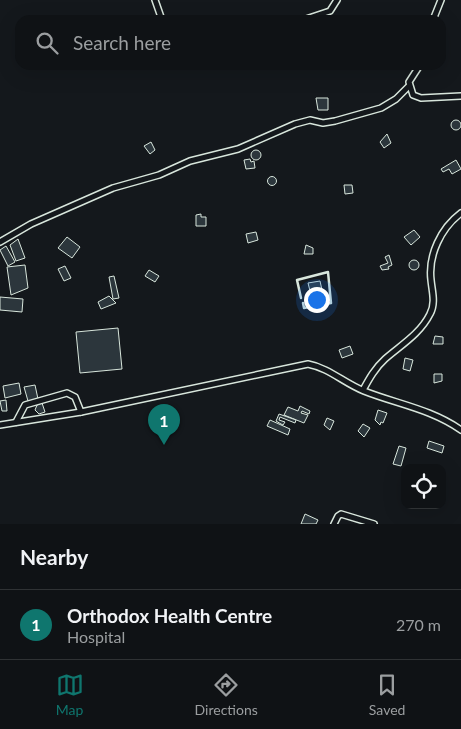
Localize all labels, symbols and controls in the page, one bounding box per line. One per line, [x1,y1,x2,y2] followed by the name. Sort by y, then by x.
[15,15,446,70] search box
[33,29,61,57] icon: search
[73,31,171,54] text: Search here
[304,287,330,313] your location
[148,404,180,445] pin: 1
[401,464,446,509] map controls
[401,464,446,509] button: locate
[20,544,88,569] text: Nearby
[67,604,272,627] text: Orthodox Health Centre
[31,615,41,634] text: 1
[396,615,441,634] text: 270 m
[67,627,125,646] text: Hospital
[56,671,84,718] tab: Map
[195,671,258,718] tab: Directions
[369,671,405,718] tab: Saved

